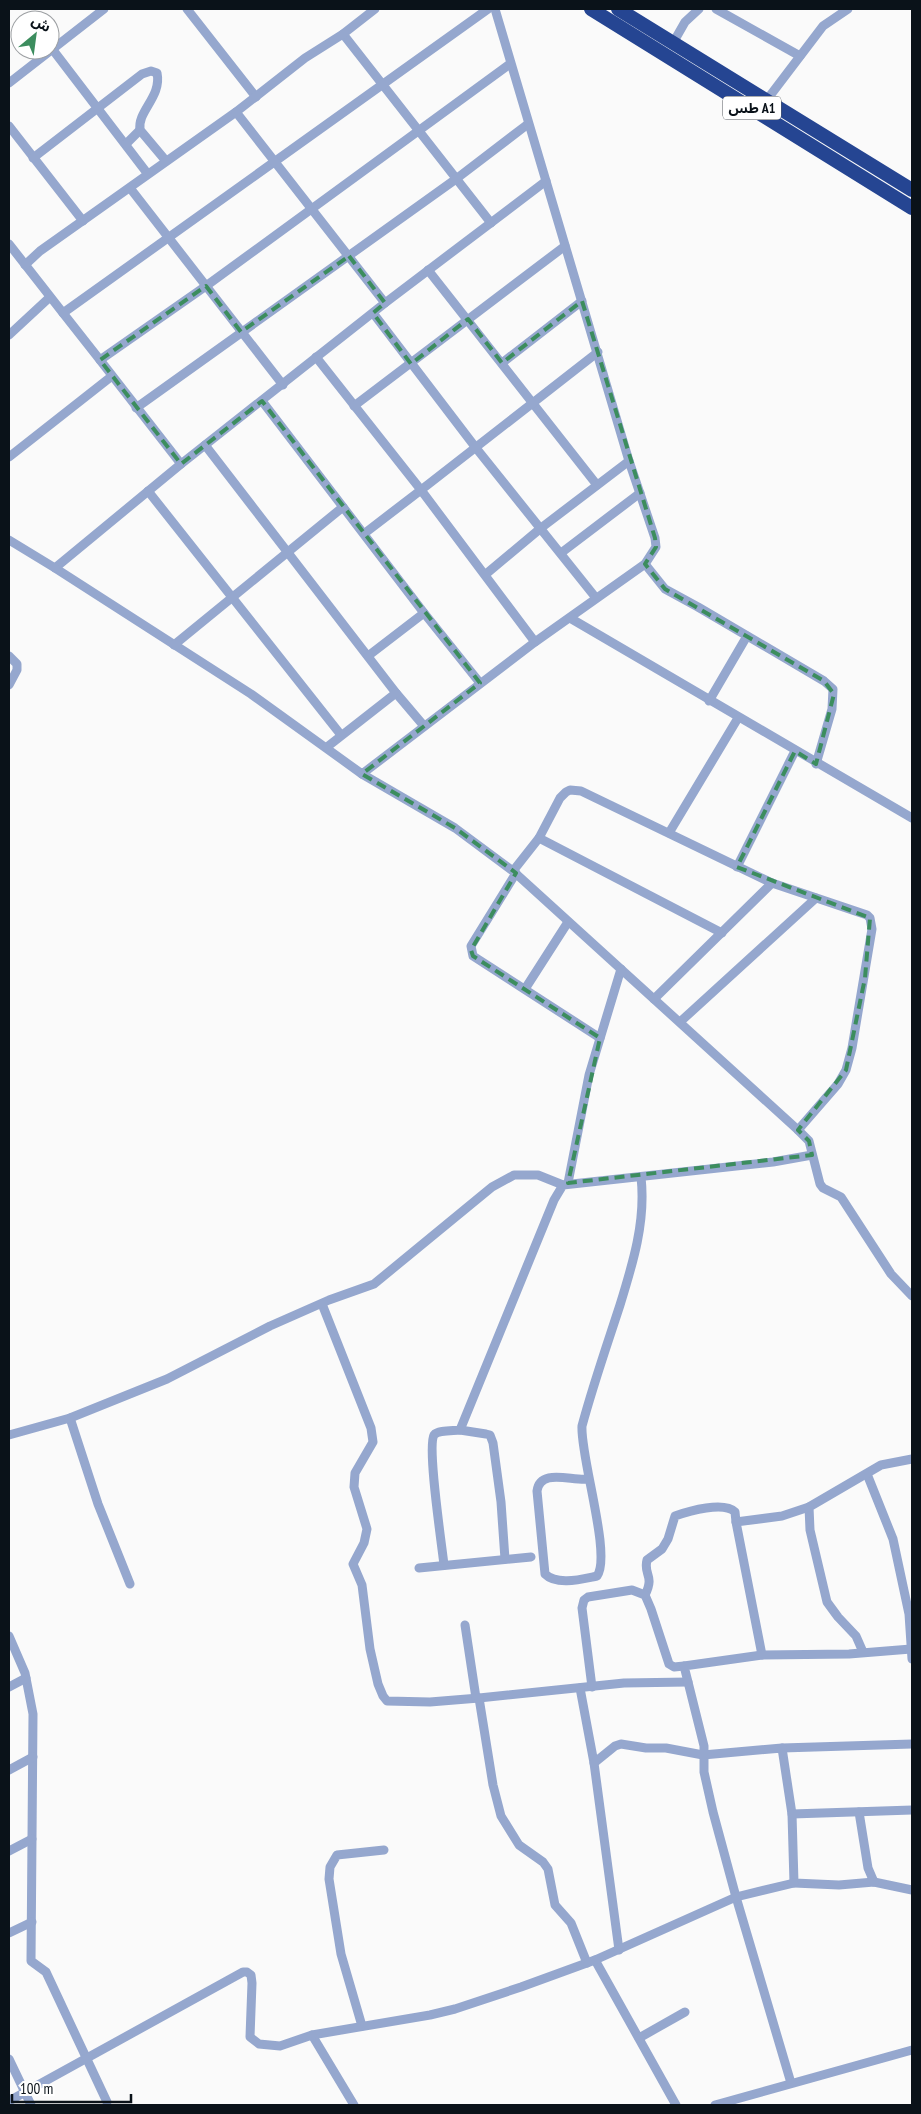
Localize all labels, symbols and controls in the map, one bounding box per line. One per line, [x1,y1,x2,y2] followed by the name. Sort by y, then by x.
[10,10,60,60] north arrow
[29,11,54,36] text: ش
[723,96,781,120] road number: طس A1
[12,2072,131,2104] scale bar
[20,2079,53,2098] text: 100 m

